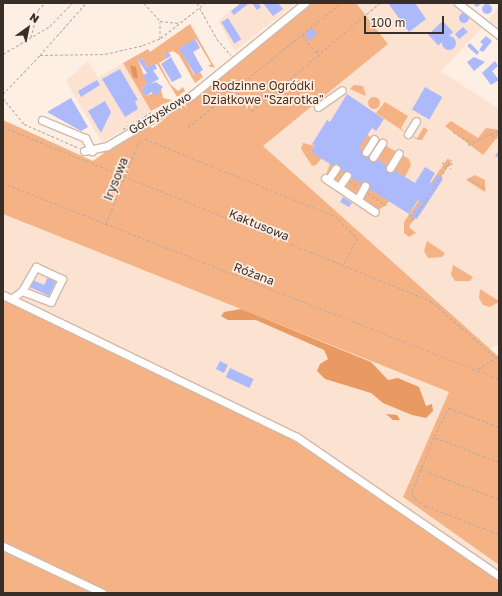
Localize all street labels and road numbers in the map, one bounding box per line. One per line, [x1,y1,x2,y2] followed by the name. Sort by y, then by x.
[126,89,194,137] street label: Górzyskowo
[101,155,131,203] street label: Irysowa
[227,206,291,244] street label: Kaktusowa
[232,260,276,288] street label: Różana

